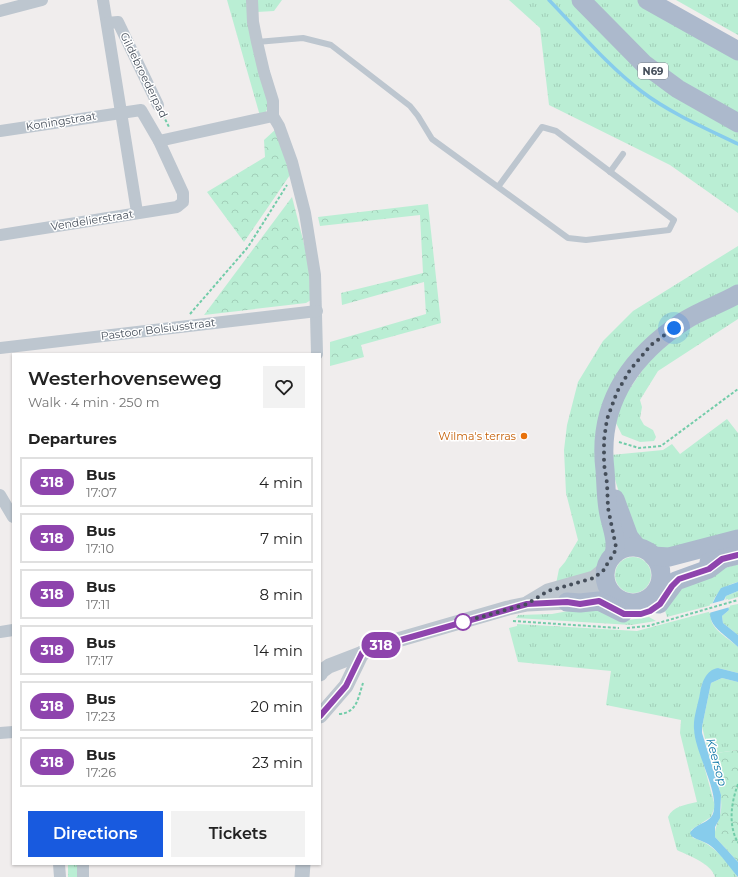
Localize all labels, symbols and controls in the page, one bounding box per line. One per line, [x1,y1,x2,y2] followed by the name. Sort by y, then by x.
[117,30,171,120] street label: Gildebroederpad
[638,63,668,79] road number: N69
[25,108,98,133] street label: Koningstraat
[50,206,135,233] street label: Vendelierstraat
[100,315,217,343] street label: Pastoor Bolsiusstraat
[664,318,684,338] your location
[263,366,305,408] button: heart
[28,367,222,390] text: Westerhovenseweg
[28,394,159,410] text: Walk · 4 min · 250 m
[28,429,117,448] text: Departures
[438,429,517,443] place label: Wilma's terras
[519,431,529,441] marker: Wilma's terras
[86,465,116,484] text: Bus
[40,473,64,491] text: 318
[259,473,303,492] text: 4 min
[86,484,117,500] text: 17:07
[86,521,116,540] text: Bus
[40,529,64,547] text: 318
[260,529,303,548] text: 7 min
[86,540,114,556] text: 17:10
[86,577,116,596] text: Bus
[40,585,64,603] text: 318
[259,585,303,604] text: 8 min
[86,596,110,612] text: 17:11
[454,613,472,631] unlabelled marker
[358,632,404,658] line badge: 318
[86,633,116,652] text: Bus
[369,636,393,654] text: 318
[40,641,64,659] text: 318
[254,641,303,660] text: 14 min
[86,652,113,668] text: 17:17
[86,689,116,708] text: Bus
[40,697,64,715] text: 318
[251,697,303,716] text: 20 min
[86,708,116,724] text: 17:23
[703,736,731,788] water label: Keersop
[86,745,116,764] text: Bus
[40,753,64,771] text: 318
[252,753,303,772] text: 23 min
[86,764,116,780] text: 17:26
[28,811,163,857] button: Directions
[171,811,305,857] button: Tickets

